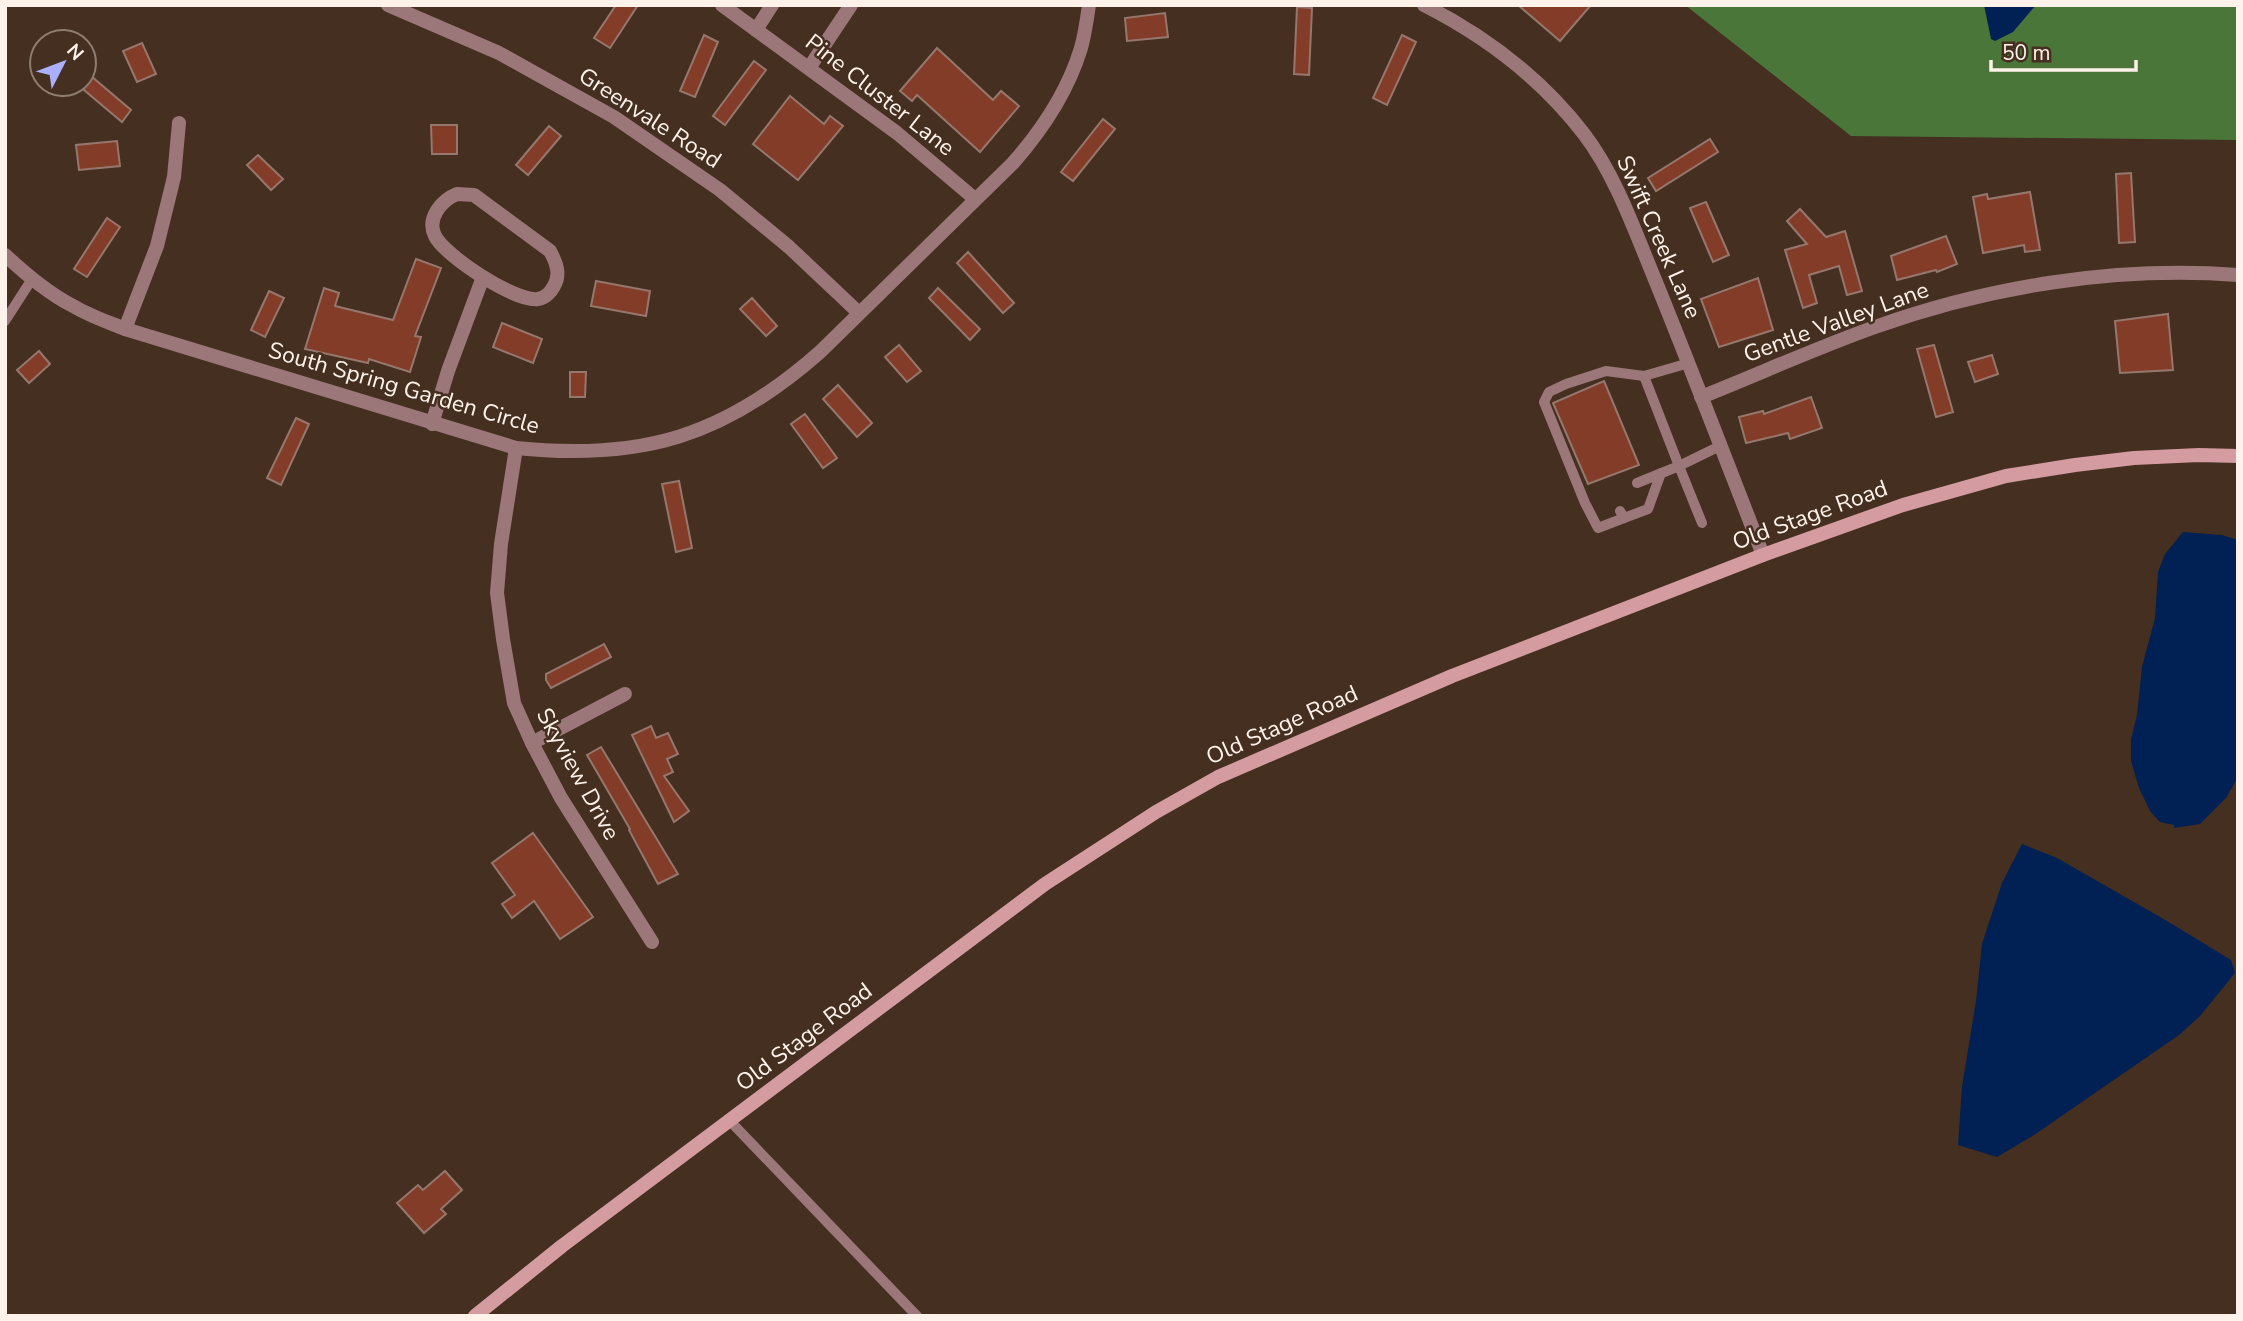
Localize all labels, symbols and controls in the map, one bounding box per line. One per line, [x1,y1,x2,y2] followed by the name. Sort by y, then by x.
[799,27,961,163] street label: Pine Cluster Lane
[28,28,98,98] north arrow
[1991,28,2136,72] scale bar
[60,38,89,66] text: N
[2002,39,2051,67] text: 50 m
[573,60,727,176] street label: Greenvale Road
[1609,151,1709,323] street label: Swift Creek Lane
[1739,274,1933,370] street label: Gentle Valley Lane
[265,334,543,442] street label: South Spring Garden Circle
[1728,473,1892,557] street label: Old Stage Road
[1201,678,1363,772] street label: Old Stage Road
[529,702,627,846] street label: Skyview Drive
[730,976,878,1098] street label: Old Stage Road

